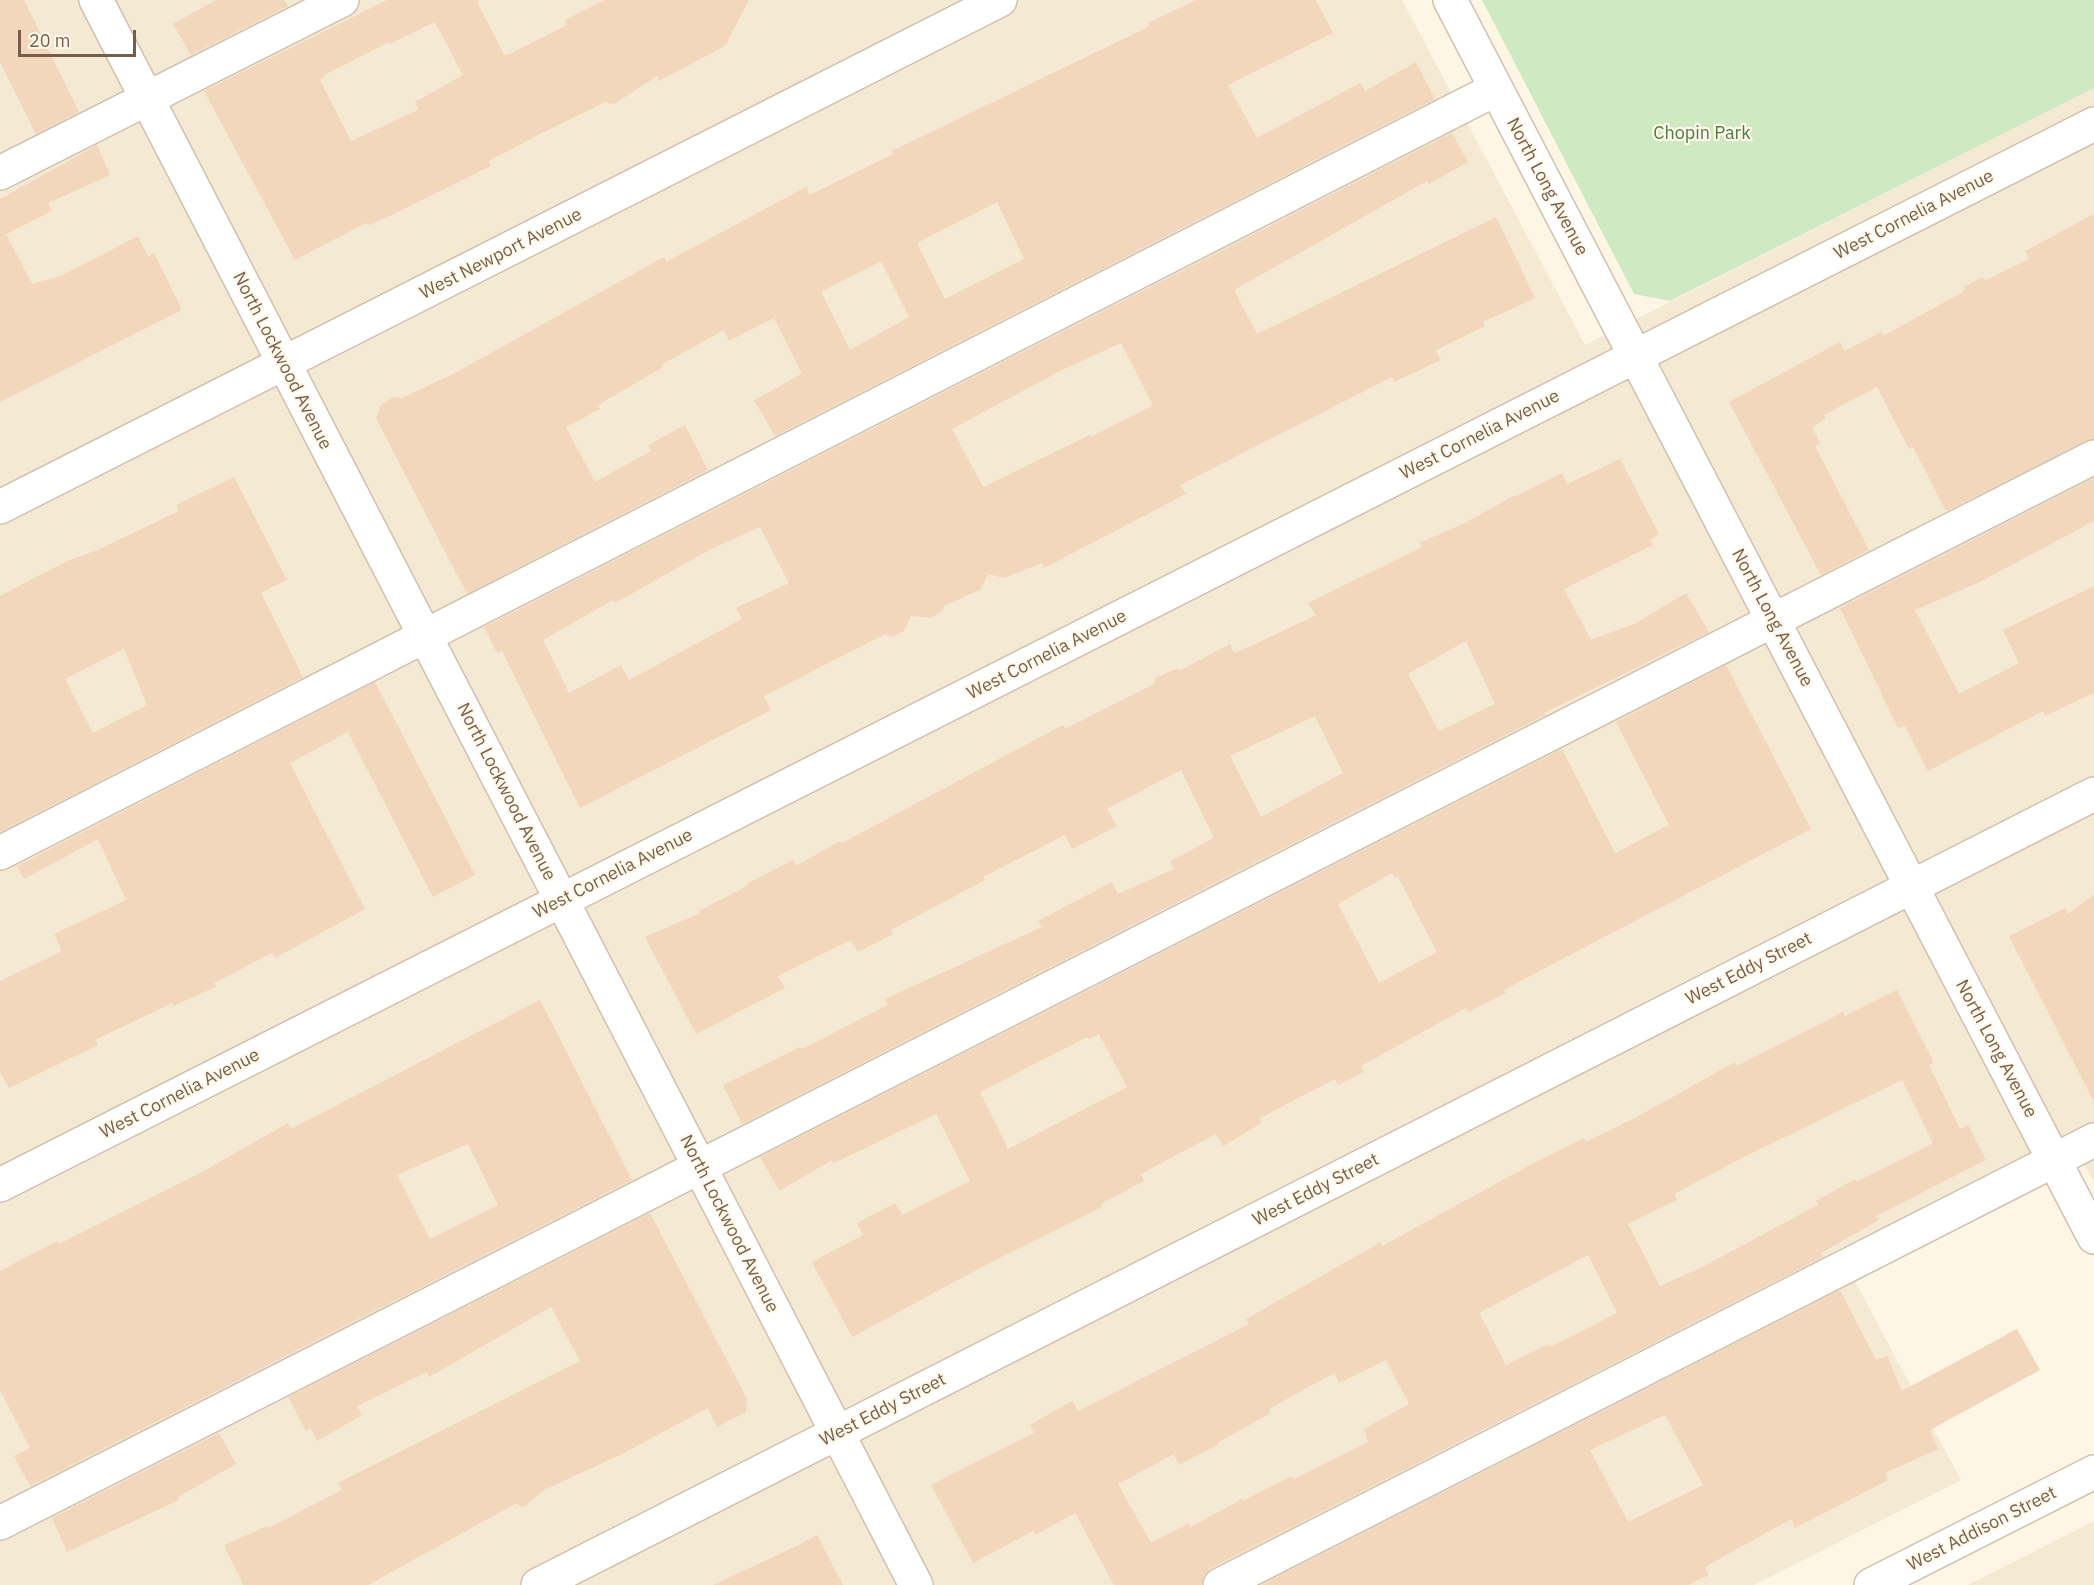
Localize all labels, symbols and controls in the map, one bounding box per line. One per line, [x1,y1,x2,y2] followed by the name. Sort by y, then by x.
[21,18,140,56] scale bar
[29,29,71,52] text: 20 m
[1501,114,1593,260] street label: North Long Avenue
[1653,123,1751,145] park label: Chopin Park
[1831,165,1997,265] street label: West Cornelia Avenue
[416,204,586,304] street label: West Newport Avenue
[228,269,336,453] street label: North Lockwood Avenue
[1397,385,1563,485] street label: West Cornelia Avenue
[1726,545,1818,691] street label: North Long Avenue
[964,605,1130,705] street label: West Cornelia Avenue
[452,700,560,884] street label: North Lockwood Avenue
[530,824,696,924] street label: West Cornelia Avenue
[1682,928,1816,1010] street label: West Eddy Street
[1950,976,2042,1122] street label: North Long Avenue
[97,1044,263,1144] street label: West Cornelia Avenue
[675,1132,783,1316] street label: North Lockwood Avenue
[1249,1149,1383,1231] street label: West Eddy Street
[816,1369,950,1451] street label: West Eddy Street
[1904,1482,2060,1576] street label: West Addison Street

